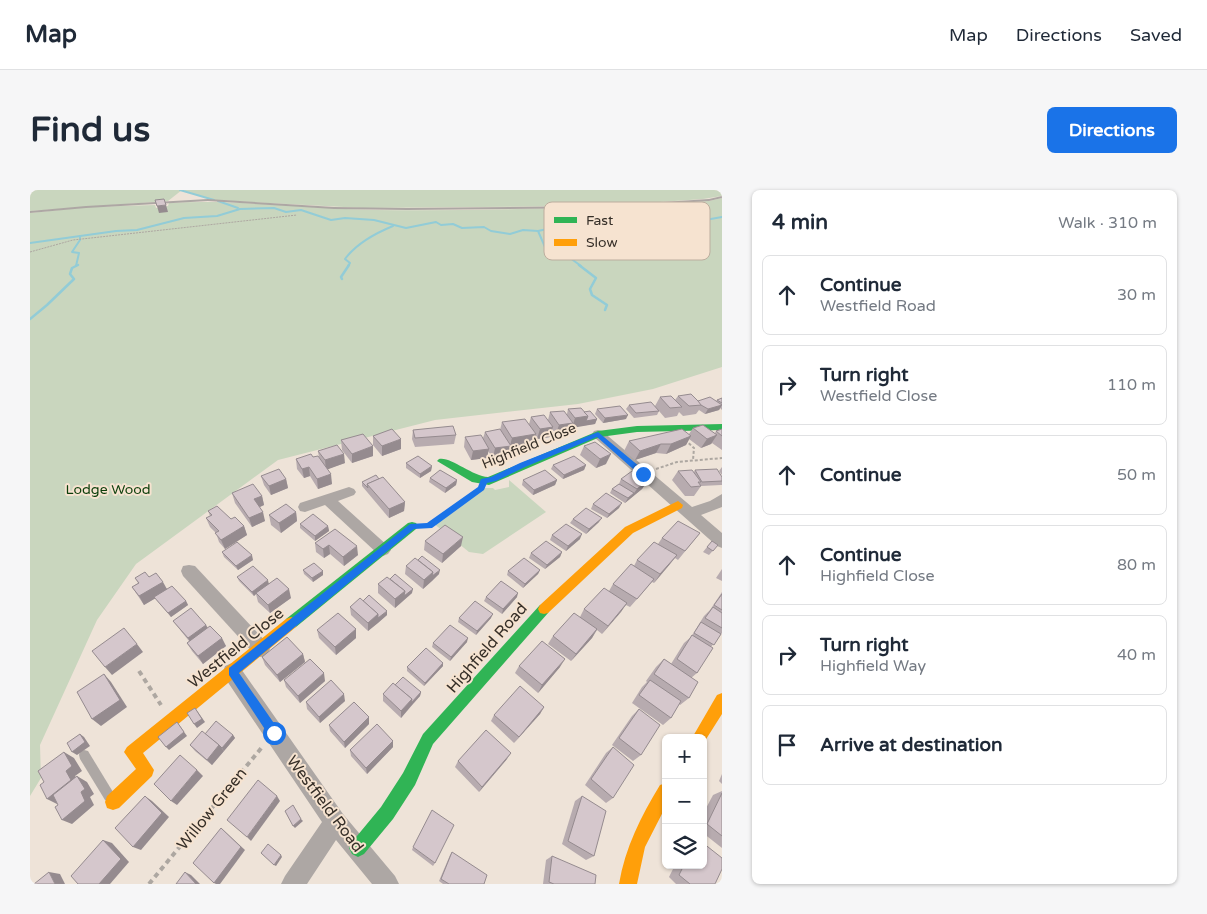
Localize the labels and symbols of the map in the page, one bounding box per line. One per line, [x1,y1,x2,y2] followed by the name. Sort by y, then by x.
[544,202,710,260] legend
[586,212,614,229] text: Fast
[586,234,618,251] text: Slow
[479,419,579,473] street label: Highfield Close
[632,463,655,486] route end
[65,481,151,498] park label: Lodge Wood
[442,599,532,697] street label: Highfield Road
[184,603,288,693] street label: Westfield Close
[263,722,286,745] route start
[282,752,368,856] street label: Westfield Road
[173,764,251,854] street label: Willow Green

